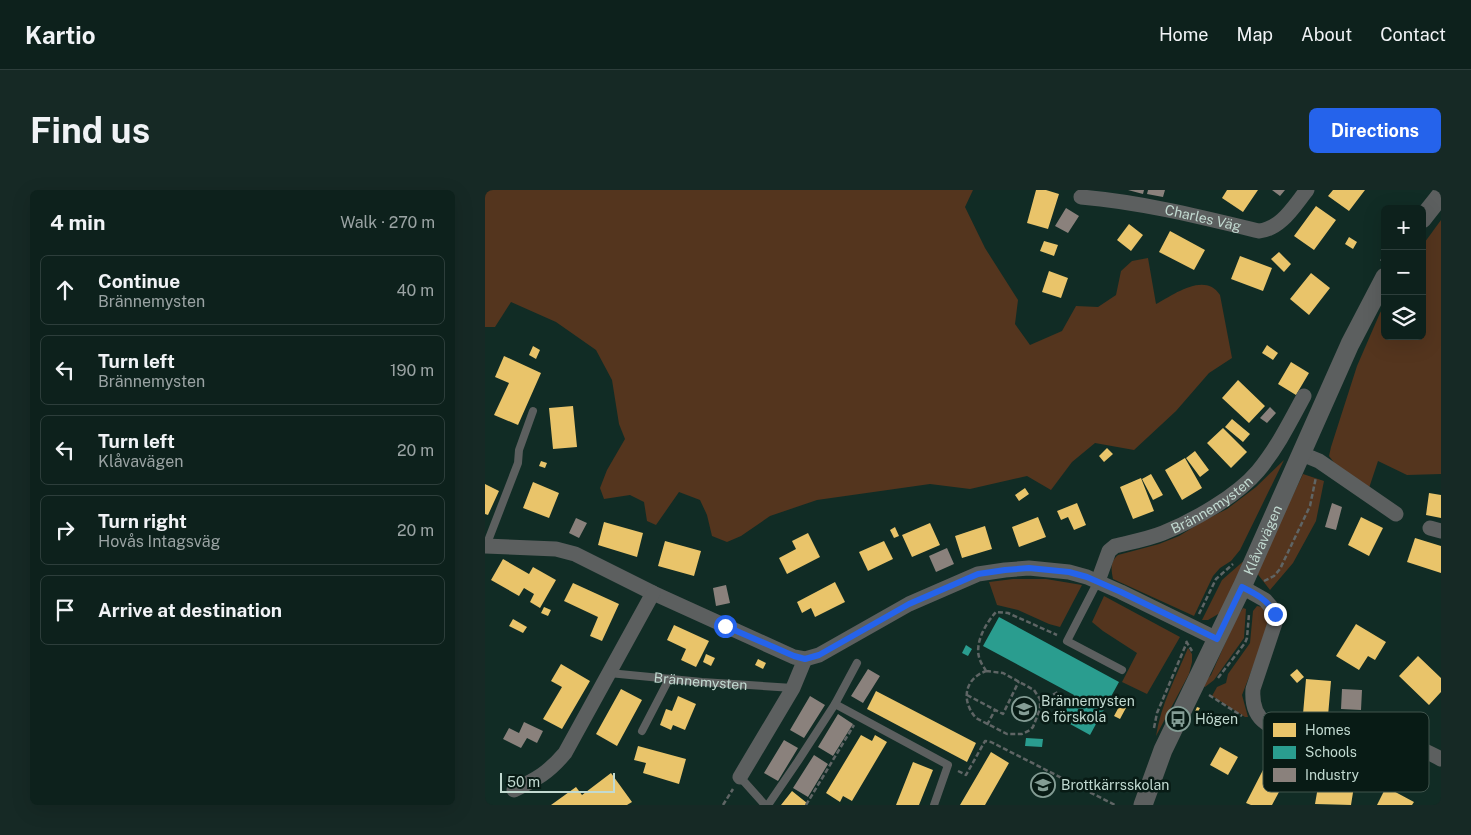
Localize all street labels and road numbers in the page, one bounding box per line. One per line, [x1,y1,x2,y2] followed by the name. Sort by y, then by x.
[1163,202,1243,235] street label: Charles Väg
[1168,473,1256,537] street label: Brännemysten
[1240,503,1285,578] street label: Klåvavägen
[653,669,748,693] street label: Brännemysten

